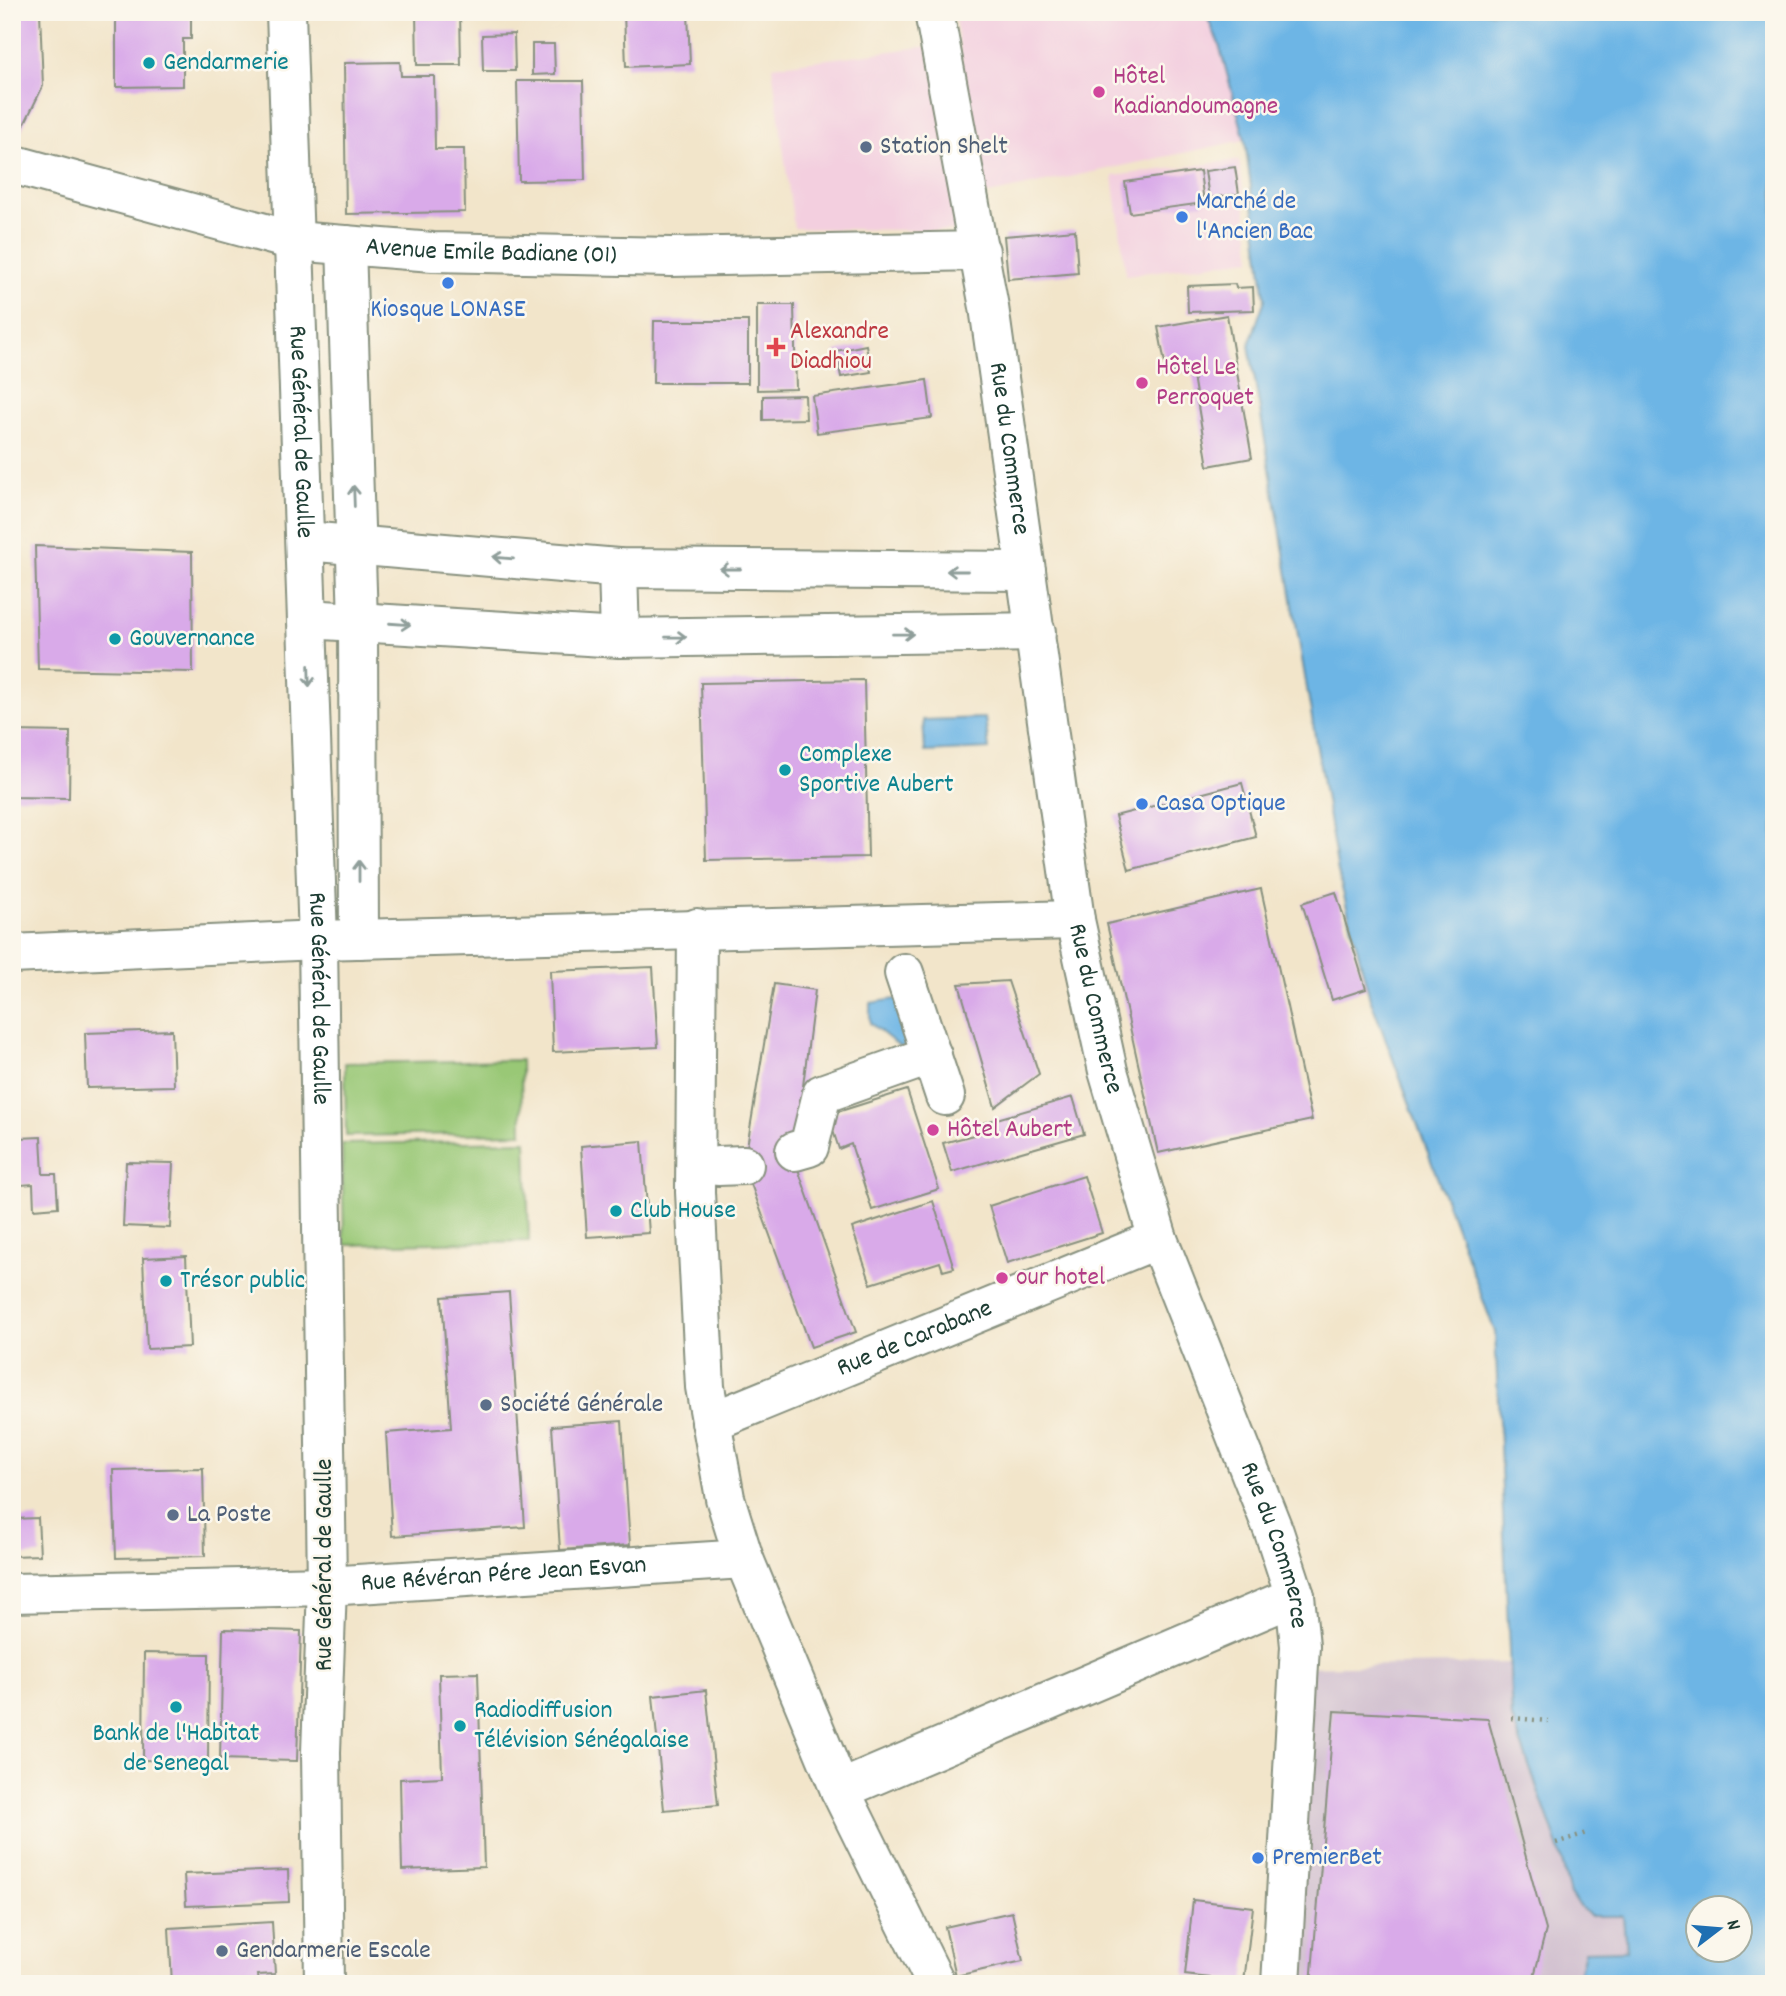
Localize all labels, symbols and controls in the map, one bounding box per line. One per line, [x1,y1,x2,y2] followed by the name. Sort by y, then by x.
[163,45,289,82] place label: Gendarmerie
[141,55,157,71] marker: Gendarmerie
[1113,59,1278,126] place label: Hôtel Kadiandoumagne
[1091,84,1107,100] marker: Hôtel Kadiandoumagne
[880,129,1008,166] place label: Station Shelt
[858,139,874,155] marker: Station Shelt
[1196,184,1313,251] place label: Marché de l'Ancien Bac
[1174,209,1190,225] marker: Marché de l'Ancien Bac
[364,228,617,274] street label: Avenue Emile Badiane (01)
[440,275,456,291] marker: Kiosque LONASE
[370,292,526,329] place label: Kiosque LONASE
[790,314,889,381] place label: Alexandre Diadhiou
[278,325,323,539] street label: Rue Général de Gaulle
[768,339,784,355] marker: Alexandre Diadhiou
[1156,350,1254,417] place label: Hôtel Le Perroquet
[978,360,1039,537] street label: Rue du Commerce
[1134,375,1150,391] marker: Hôtel Le Perroquet
[347,485,360,508] one-way arrow
[492,551,515,564] one-way arrow
[719,562,742,576] one-way arrow
[946,564,969,578] one-way arrow
[388,618,410,631] one-way arrow
[129,621,255,658] place label: Gouvernance
[891,627,914,641] one-way arrow
[107,631,123,647] marker: Gouvernance
[664,631,687,644] one-way arrow
[302,664,316,687] one-way arrow
[799,737,954,804] place label: Complexe Sportive Aubert
[777,762,793,778] marker: Complexe Sportive Aubert
[1156,786,1286,823] place label: Casa Optique
[1134,796,1150,812] marker: Casa Optique
[352,860,366,883] one-way arrow
[298,891,339,1105] street label: Rue Général de Gaulle
[1058,920,1132,1099] street label: Rue du Commerce
[947,1112,1073,1149] place label: Hôtel Aubert
[925,1122,941,1138] marker: Hôtel Aubert
[630,1193,736,1230] place label: Club House
[608,1203,624,1219] marker: Club House
[1016,1260,1105,1297] place label: our hotel
[180,1263,305,1300] place label: Trésor public
[994,1270,1010,1286] marker: our hotel
[158,1273,174,1289] marker: Trésor public
[831,1290,998,1387] street label: Rue de Carabane
[500,1387,663,1424] place label: Société Générale
[478,1397,494,1413] marker: Société Générale
[1230,1456,1317,1630] street label: Rue du Commerce
[307,1459,344,1671] street label: Rue Général de Gaulle
[187,1497,271,1534] place label: La Poste
[165,1507,181,1523] marker: La Poste
[360,1547,648,1602] street label: Rue Révéran Pére Jean Esvan
[474,1693,689,1760] place label: Radiodiffusion Télévision Sénégalaise
[168,1699,184,1715] marker: Bank de l'Habitat de Senegal
[93,1716,260,1783] place label: Bank de l'Habitat de Senegal
[452,1718,468,1734] marker: Radiodiffusion Télévision Sénégalaise
[1272,1840,1382,1877] place label: PremierBet
[1250,1850,1266,1866] marker: PremierBet
[1684,1895,1754,1965] north arrow
[1718,1917,1746,1934] text: N
[236,1933,431,1970] place label: Gendarmerie Escale
[214,1943,230,1959] marker: Gendarmerie Escale

